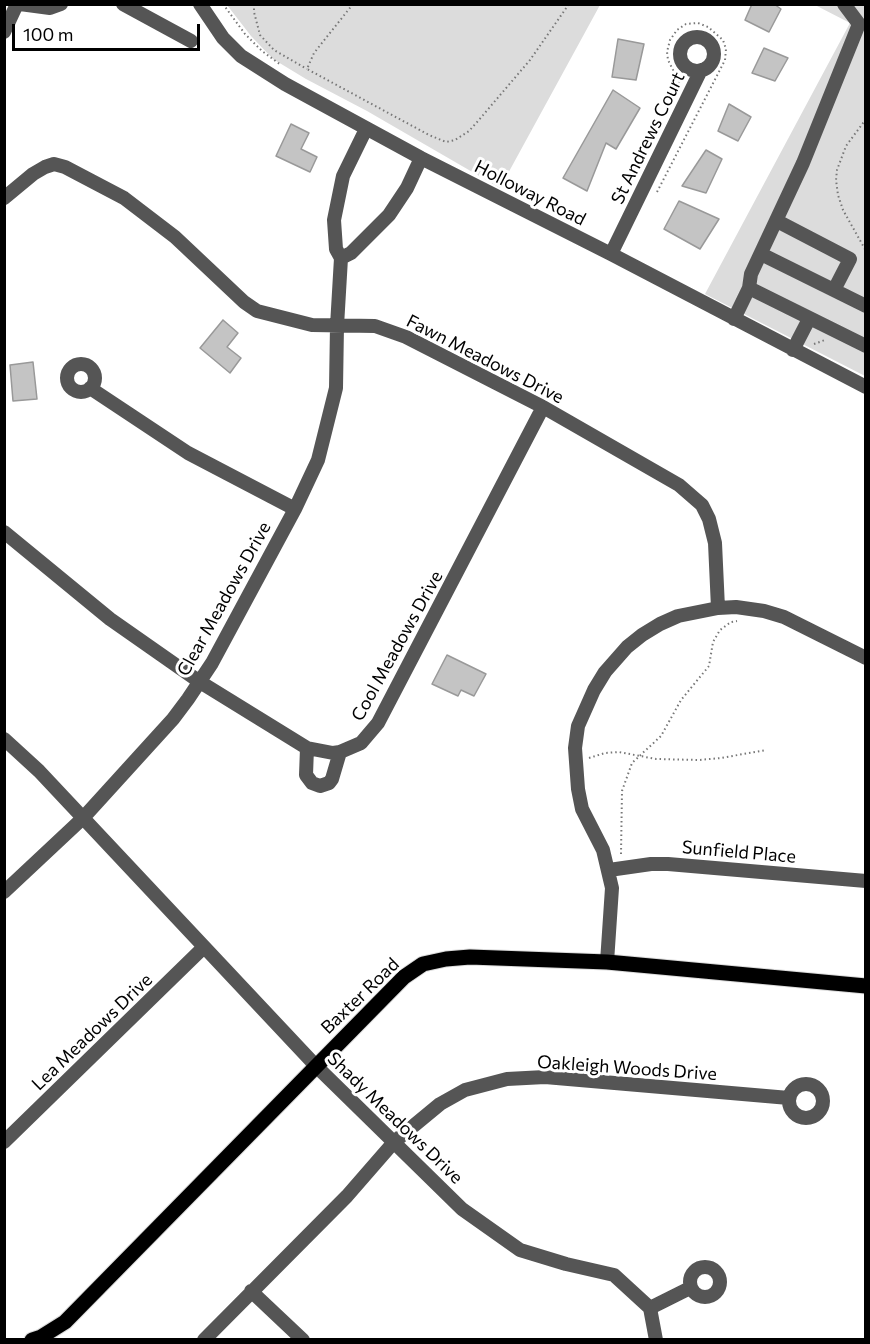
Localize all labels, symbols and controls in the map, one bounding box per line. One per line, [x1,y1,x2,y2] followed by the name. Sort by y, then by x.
[15,12,202,50] scale bar
[23,23,73,45] text: 100 m
[607,68,689,208] street label: St Andrews Court
[471,156,589,230] street label: Holloway Road
[403,310,567,408] street label: Fawn Meadows Drive
[173,518,275,680] street label: Clear Meadows Drive
[347,567,447,725] street label: Cool Meadows Drive
[681,836,797,868] street label: Sunfield Place
[317,953,403,1039] street label: Baxter Road
[27,969,157,1095] street label: Lea Meadows Drive
[323,1048,467,1188] street label: Shady Meadows Drive
[536,1051,718,1085] street label: Oakleigh Woods Drive

